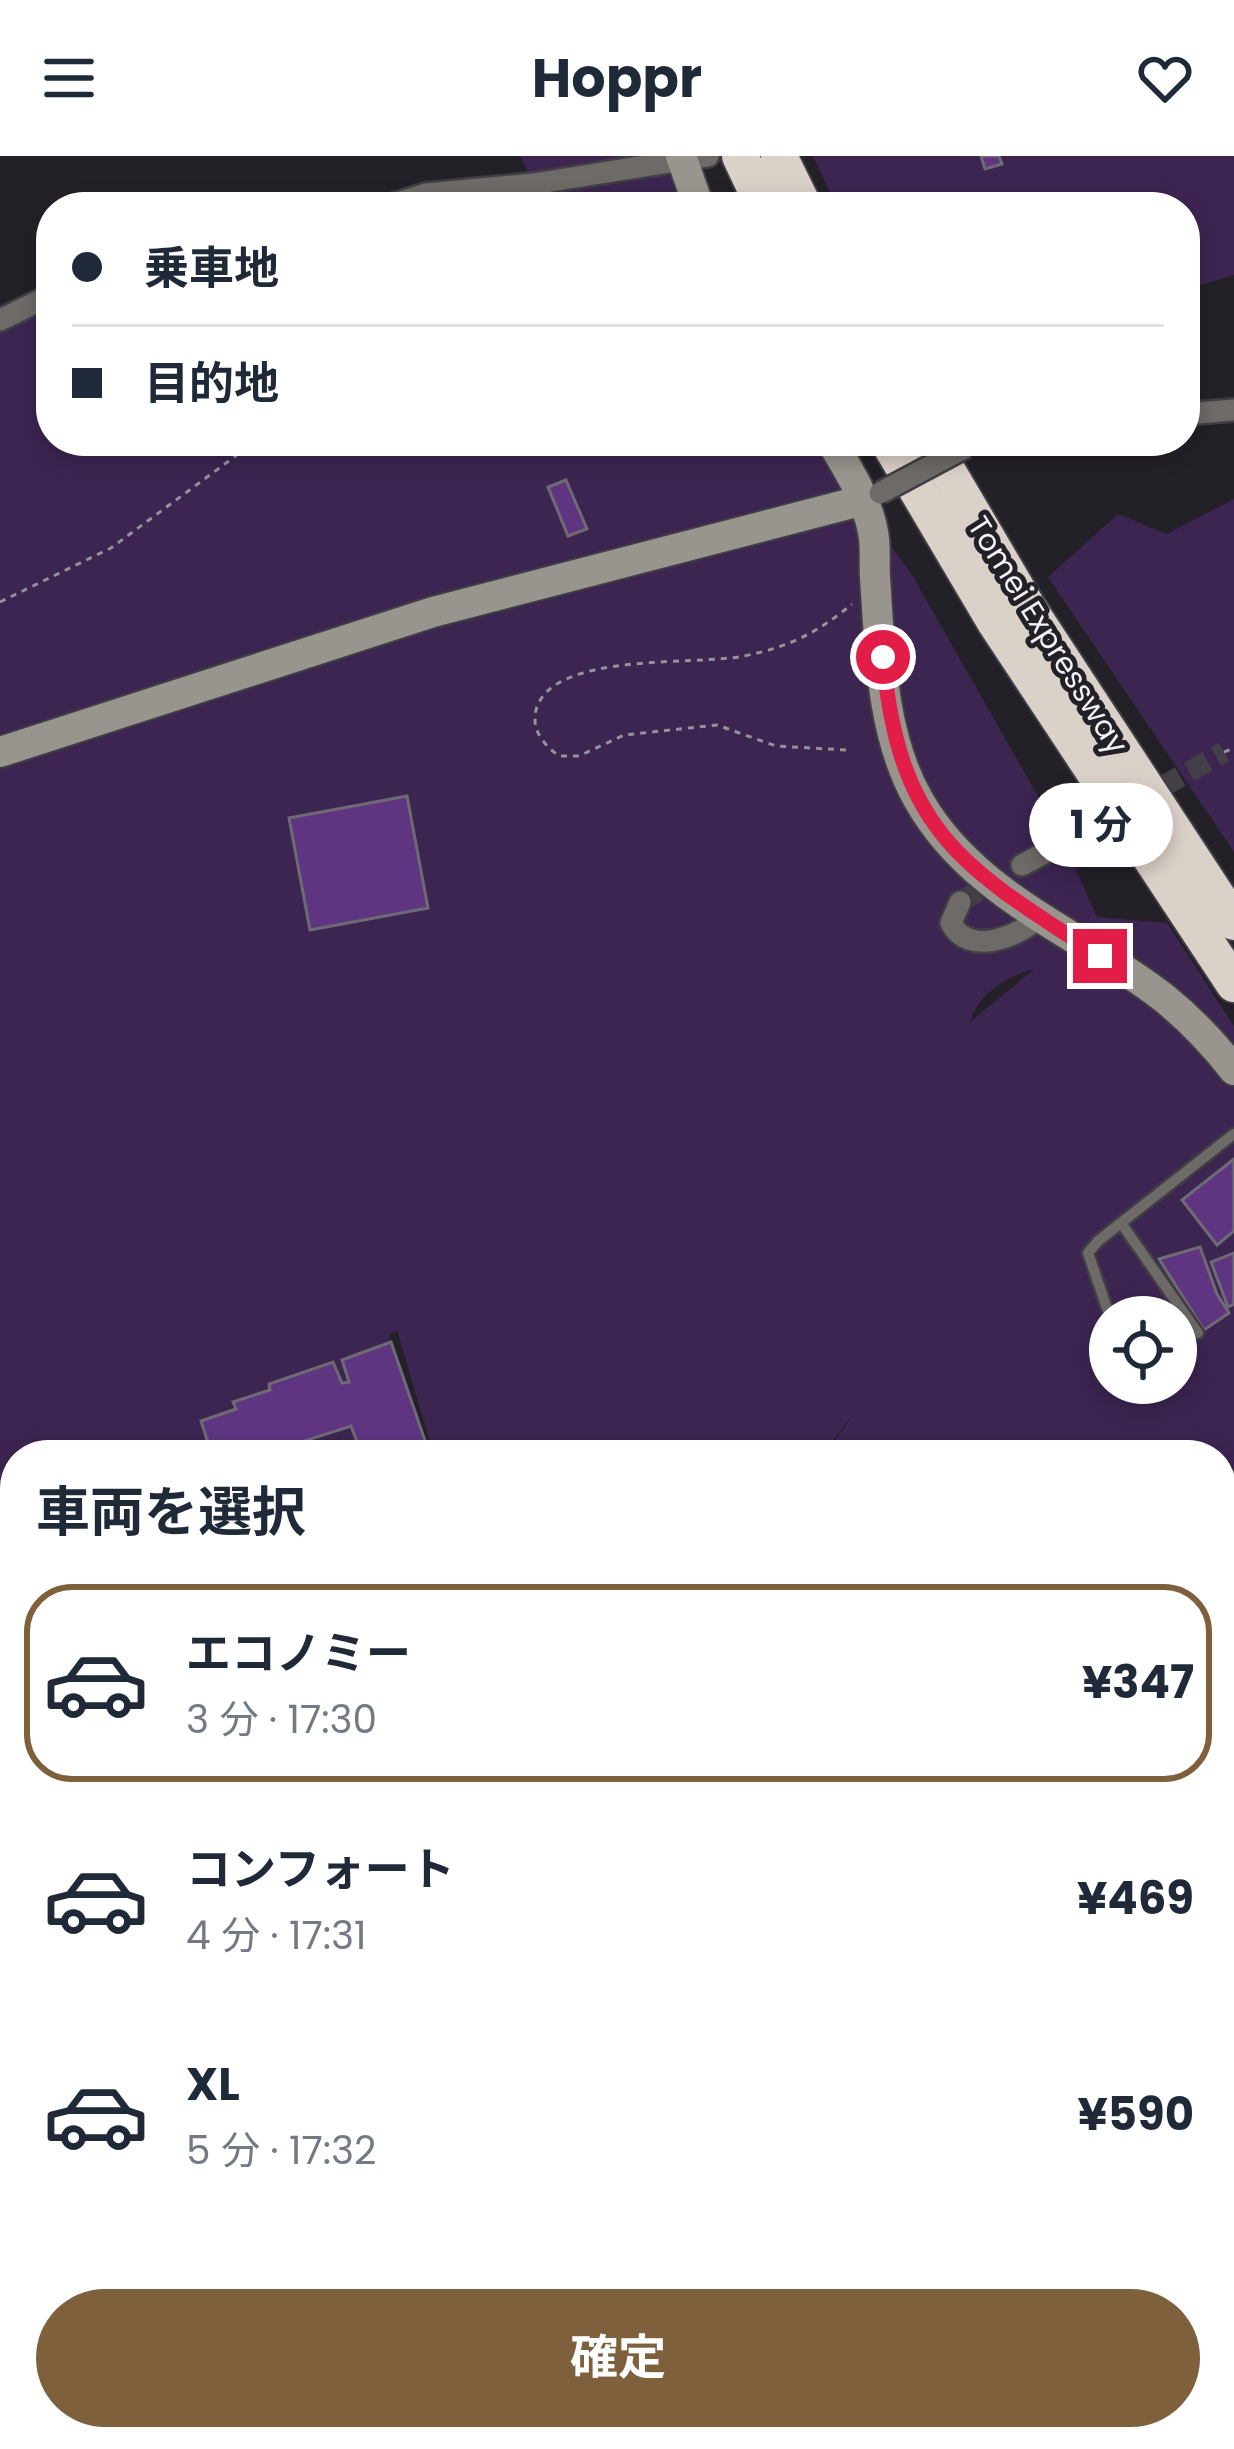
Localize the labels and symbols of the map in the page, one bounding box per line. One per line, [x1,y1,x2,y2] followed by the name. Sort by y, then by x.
[957,508,1139,762] street label: Tomei Expressway
[856,630,910,684] route start
[1028,782,1172,866] callout: 1 分
[1073,929,1127,983] route end

